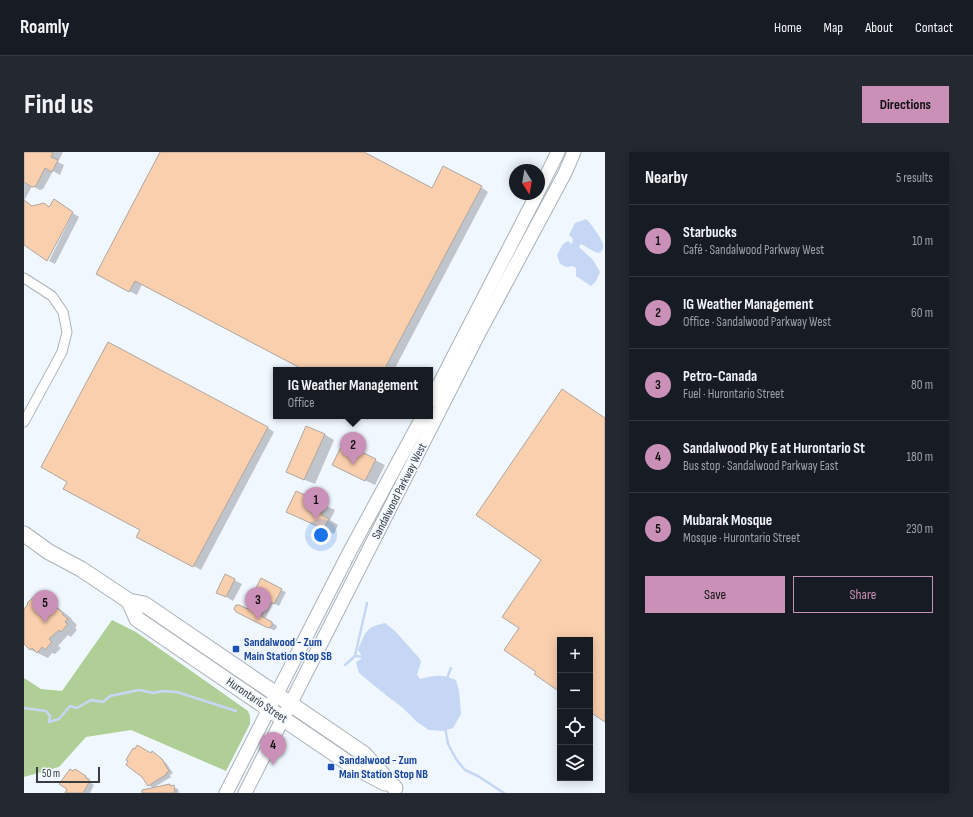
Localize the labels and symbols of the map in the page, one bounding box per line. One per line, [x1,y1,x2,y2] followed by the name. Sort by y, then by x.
[509,164,545,200] north arrow
[340,432,366,465] pin: 2
[369,440,430,542] street label: Sandalwood Parkway West
[303,487,329,520] pin: 1
[311,525,331,545] your location
[245,587,271,620] pin: 3
[32,590,58,623] pin: 5
[244,635,332,664] place label: Sandalwood - Zum Main Station Stop SB
[231,644,241,654] marker: Sandalwood - Zum Main Station Stop SB
[223,674,290,727] street label: Hurontario Street
[260,732,286,765] pin: 4
[339,753,428,782] place label: Sandalwood - Zum Main Station Stop NB
[326,762,336,772] marker: Sandalwood - Zum Main Station Stop NB
[36,765,100,784] scale bar

